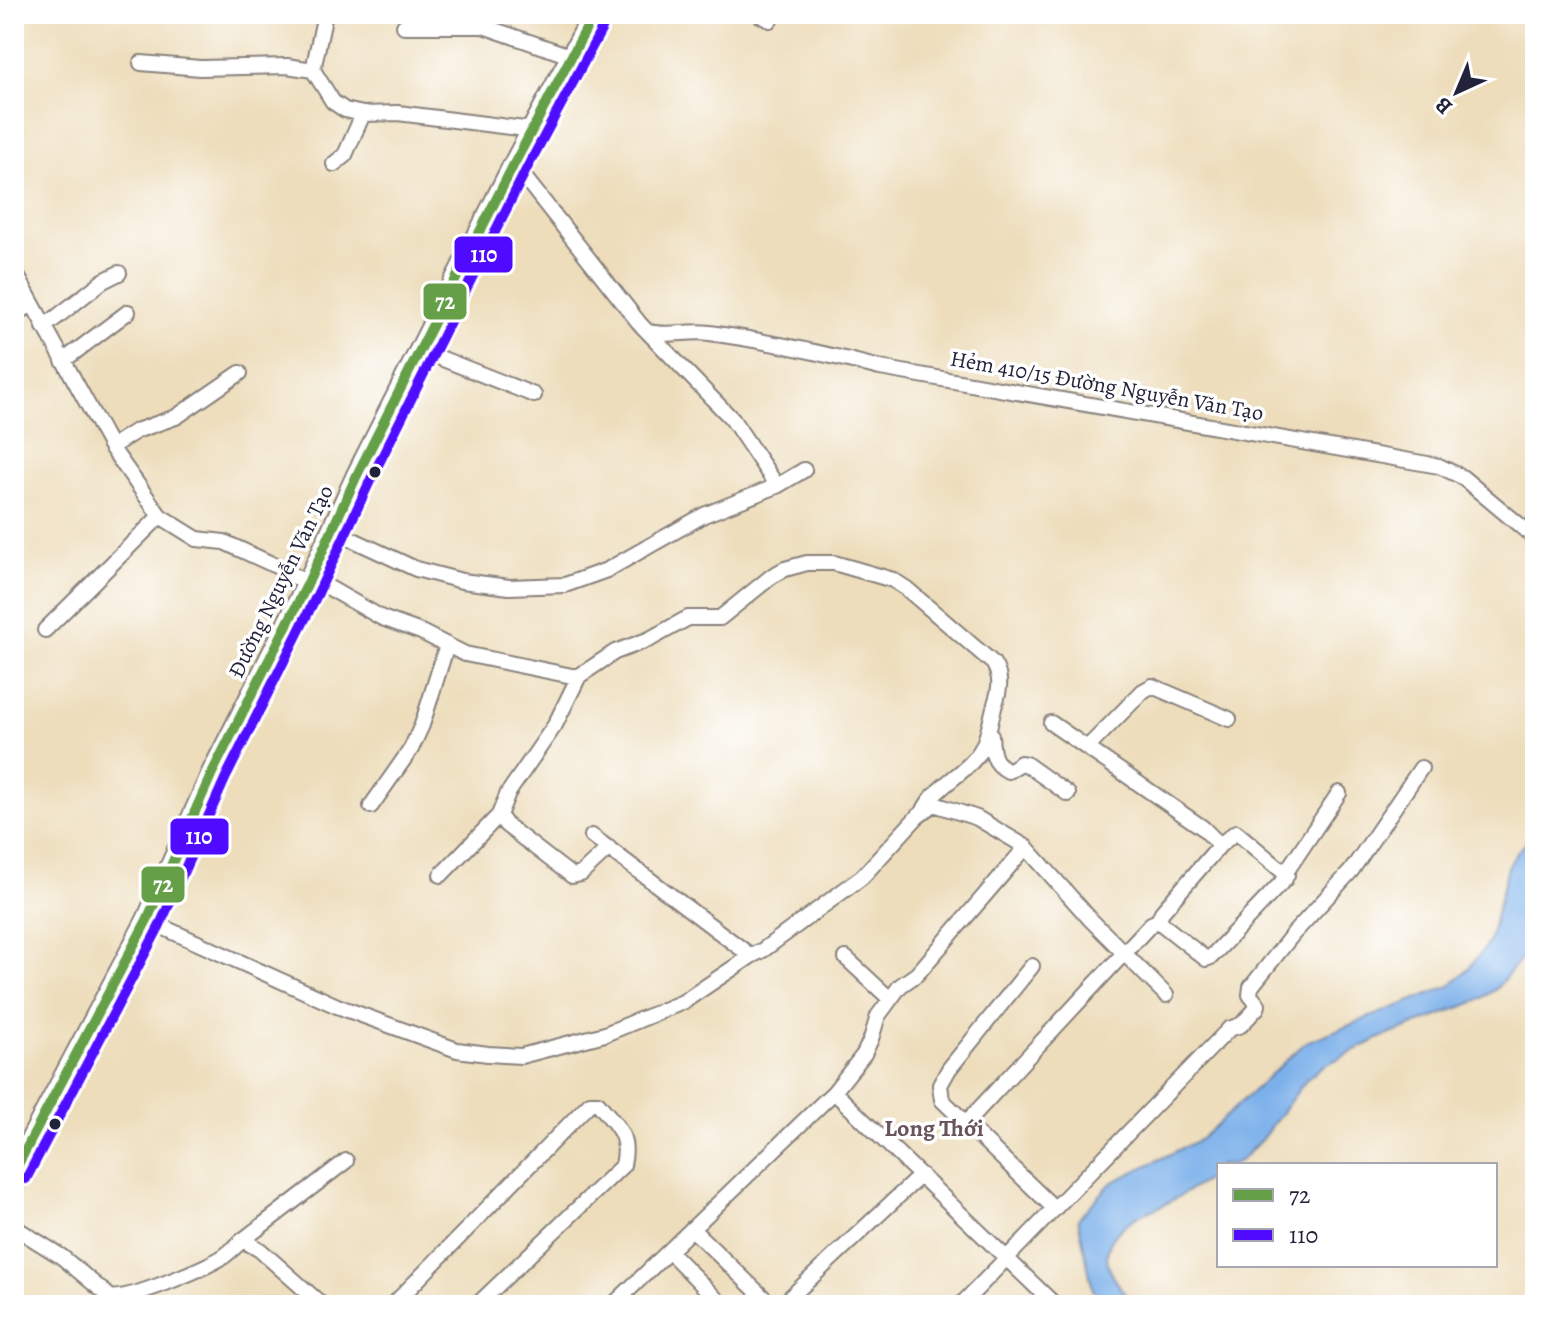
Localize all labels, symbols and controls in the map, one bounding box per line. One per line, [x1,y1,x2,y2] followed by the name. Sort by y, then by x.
[1417,52,1497,132] north arrow
[1428,90,1459,121] text: B
[453,235,514,274] line badge: 110
[471,240,497,270] text: 110
[422,282,468,321] line badge: 72
[435,287,455,317] text: 72
[948,344,1266,428] street label: Hẻm 410/15 Đường Nguyễn Văn Tạo
[367,464,383,480] unlabelled marker
[221,480,341,683] street label: Đường Nguyễn Văn Tạo
[169,817,230,856] line badge: 110
[186,822,212,852] text: 110
[140,865,186,904] line badge: 72
[153,870,173,900] text: 72
[884,1112,984,1144] district label: Long Thới
[47,1116,63,1132] unlabelled marker
[1217,1163,1497,1267] legend
[1289,1179,1310,1211] text: 72
[1289,1219,1318,1251] text: 110

